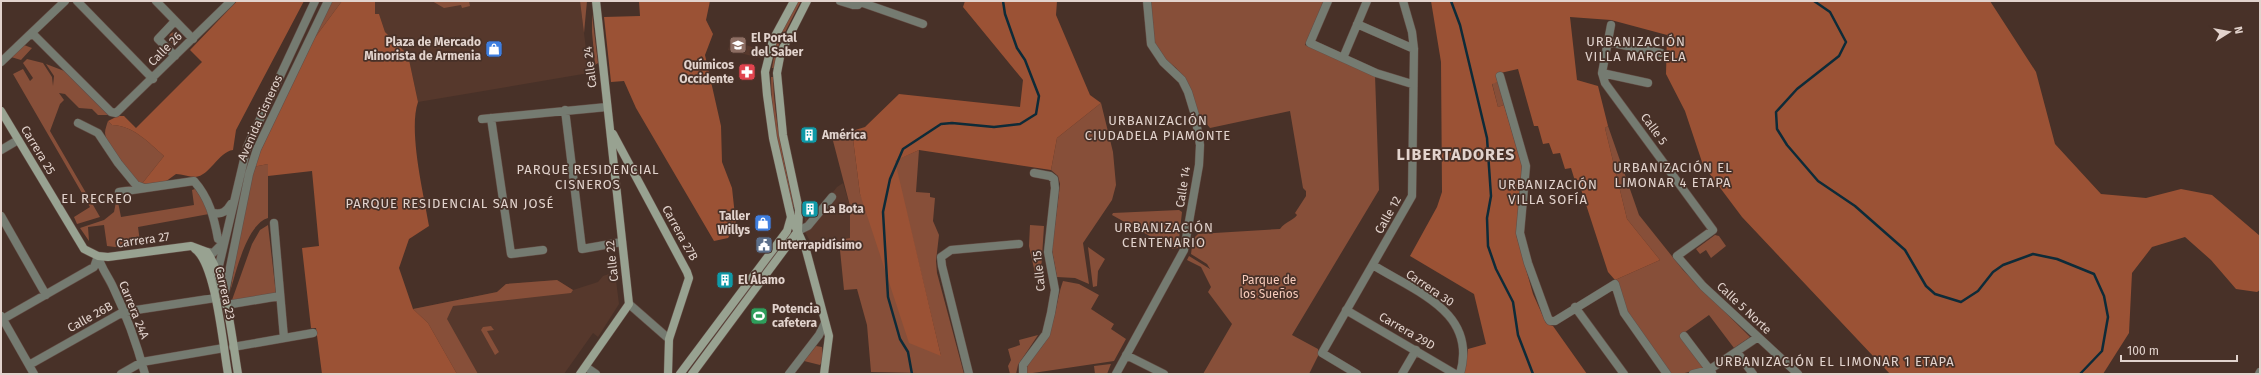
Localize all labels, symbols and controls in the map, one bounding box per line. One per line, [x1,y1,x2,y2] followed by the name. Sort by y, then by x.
[2209,12,2249,52] north arrow
[2231,25,2245,35] text: N
[145,29,185,69] street label: Calle 26
[751,31,803,59] place label: El Portal del Saber
[1585,34,1687,64] district label: URBANIZACIÓN VILLA MARCELA
[364,35,481,63] place label: Plaza de Mercado Minorista de Armenia
[728,35,748,55] school or university icon: El Portal del Saber
[484,39,504,59] shop icon: Plaza de Mercado Minorista de Armenia
[580,45,599,89] street label: Calle 24
[679,58,734,86] place label: Químicos Occidente
[737,62,757,82] pharmacy icon: Químicos Occidente
[235,72,285,163] street label: Avenida Cisneros
[1638,110,1670,148] street label: Calle 5
[1085,113,1231,143] district label: URBANIZACIÓN CIUDADELA PIAMONTE
[18,123,58,177] street label: Carrera 25
[799,125,819,145] building icon: América
[821,128,867,142] place label: América
[1397,145,1515,164] district label: LIBERTADORES
[1613,160,1733,190] district label: URBANIZACIÓN EL LIMONAR 4 ETAPA
[517,162,659,192] district label: PARQUE RESIDENCIAL CISNEROS
[1173,165,1193,208] street label: Calle 14
[1498,177,1598,207] district label: URBANIZACIÓN VILLA SOFÍA
[61,191,133,206] district label: EL RECREO
[1372,194,1404,236] street label: Calle 12
[345,196,555,211] district label: PARQUE RESIDENCIAL SAN JOSÉ
[800,199,820,219] building icon: La Bota
[823,202,864,216] place label: La Bota
[659,203,701,263] street label: Carrera 27B
[718,209,750,237] place label: Taller Willys
[753,213,773,233] shop icon: Taller Willys
[1114,220,1214,250] district label: URBANIZACIÓN CENTENARIO
[115,229,171,251] street label: Carrera 27
[754,235,774,255] public building icon: Interrapidísimo
[777,238,862,252] place label: Interrapidísimo
[603,240,621,282] street label: Calle 22
[1030,250,1048,292] street label: Calle 15
[212,265,238,321] street label: Carrera 23
[1403,267,1457,309] street label: Carrera 30
[715,270,735,290] building icon: El Álamo
[738,271,785,287] place label: El Álamo
[1240,273,1299,301] park label: Parque de los Sueños
[116,279,152,341] street label: Carrera 24A
[1714,279,1774,337] street label: Calle 5 Norte
[65,299,115,335] street label: Calle 26B
[772,302,820,330] place label: Potencia cafetera
[749,306,769,326] sports icon: Potencia cafetera
[1377,309,1438,353] street label: Carrera 29D
[2121,337,2237,363] scale bar
[2127,344,2159,358] text: 100 m
[1715,354,1955,369] district label: URBANIZACIÓN EL LIMONAR 1 ETAPA

